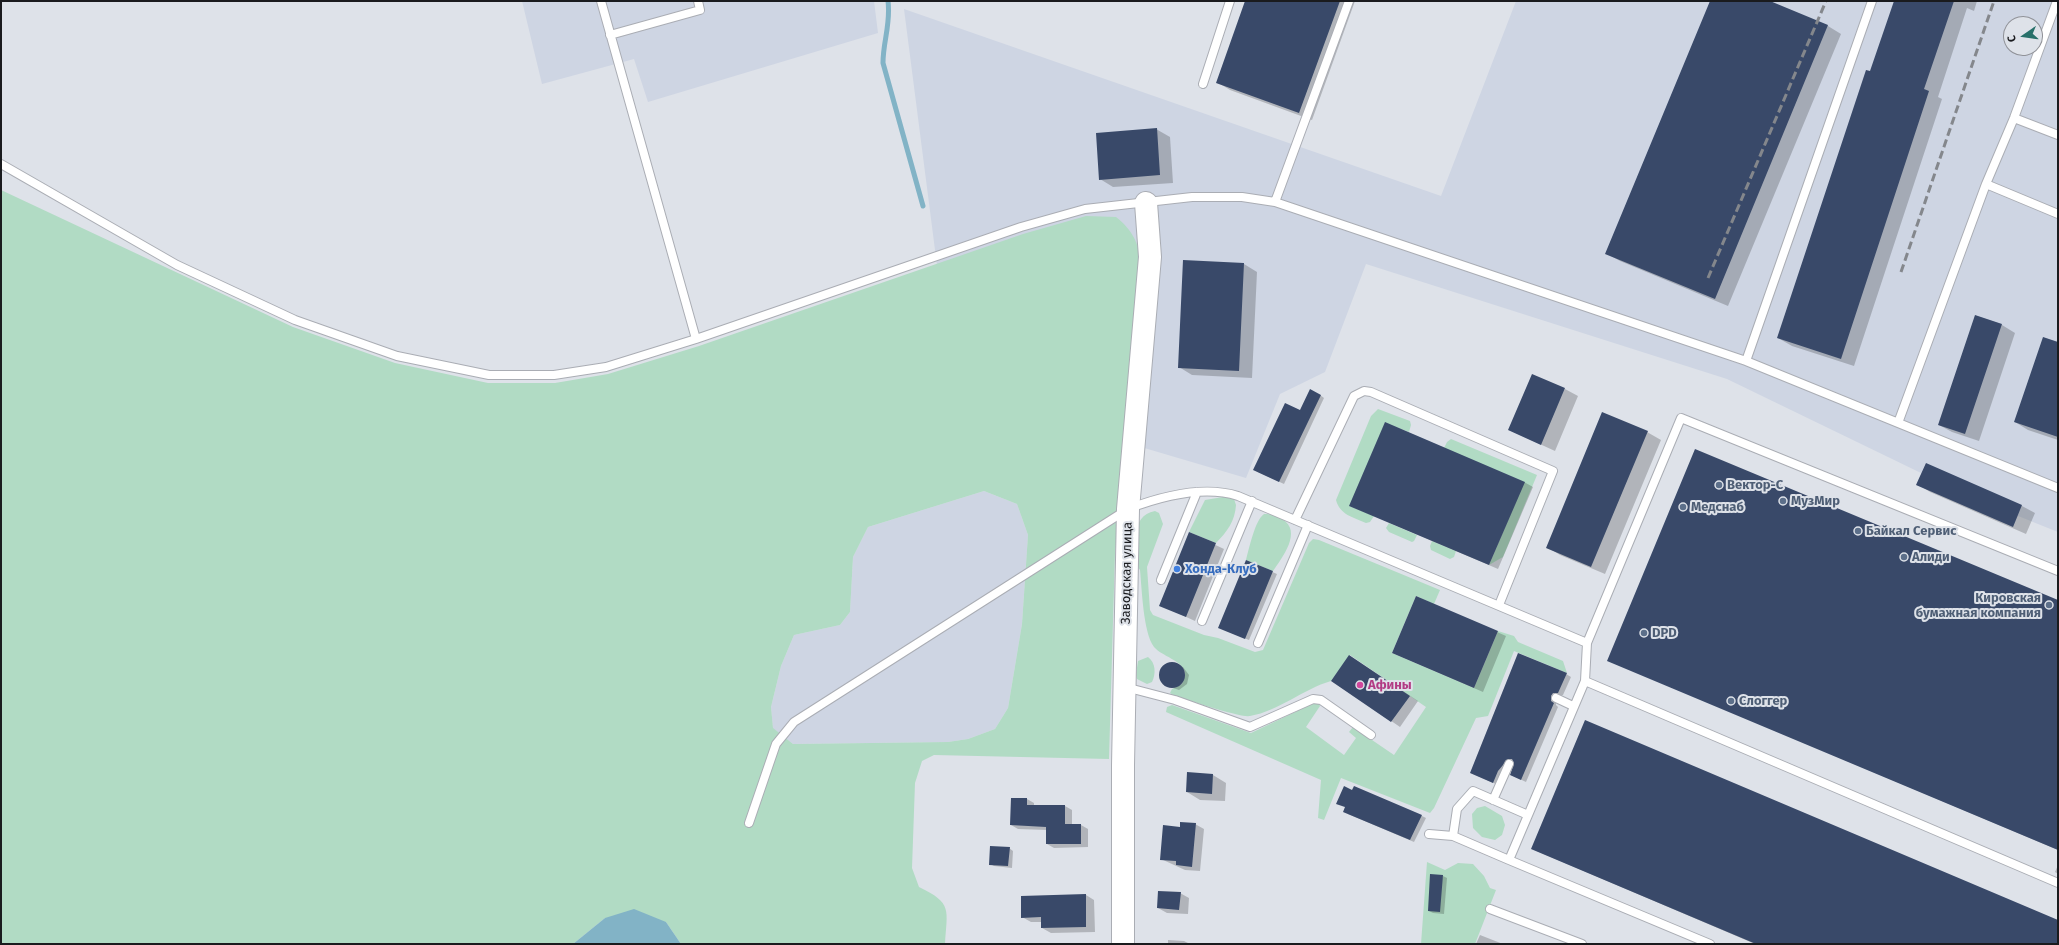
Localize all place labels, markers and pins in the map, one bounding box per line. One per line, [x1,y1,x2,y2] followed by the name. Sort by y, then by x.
[1727,477,1783,493] place label: Вектор-С
[1714,480,1724,490] marker: Вектор-С
[1791,493,1840,509] place label: МузМир
[1778,496,1788,506] marker: МузМир
[1691,499,1744,515] place label: Медснаб
[1678,502,1688,512] marker: Медснаб
[1866,523,1956,539] place label: Байкал Сервис
[1853,526,1863,536] marker: Байкал Сервис
[1912,549,1950,565] place label: Алиди
[1899,552,1909,562] marker: Алиди
[1185,561,1257,577] place label: Хонда-Клуб
[1172,564,1182,574] marker: Хонда-Клуб
[1916,590,2041,621] place label: Кировская бумажная компания
[2044,600,2054,610] marker: Кировская бумажная компания
[1652,625,1677,641] place label: DPD
[1639,628,1649,638] marker: DPD
[1368,677,1412,693] place label: Афины
[1355,680,1365,690] marker: Афины
[1739,693,1787,709] place label: Слоггер
[1726,696,1736,706] marker: Слоггер

